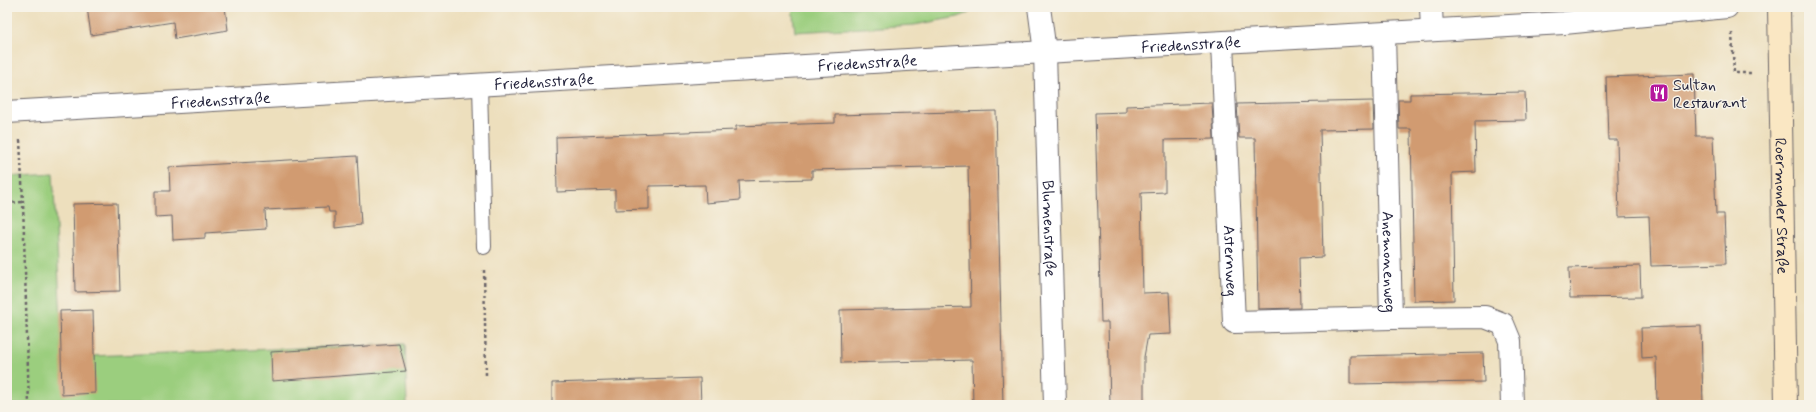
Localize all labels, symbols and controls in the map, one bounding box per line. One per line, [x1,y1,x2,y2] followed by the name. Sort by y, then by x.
[1141,32,1242,59] street label: Friedensstraße
[817,50,918,77] street label: Friedensstraße
[494,69,595,96] street label: Friedensstraße
[1673,75,1748,114] place label: Sultan Restaurant
[1648,82,1670,104] restaurant icon: Sultan Restaurant
[170,88,271,115] street label: Friedensstraße
[1769,138,1793,275] street label: Roermonder Straße
[1037,180,1060,277] street label: Blumenstraße
[1376,211,1400,313] street label: Anemonenweg
[1218,225,1242,297] street label: Asternweg

